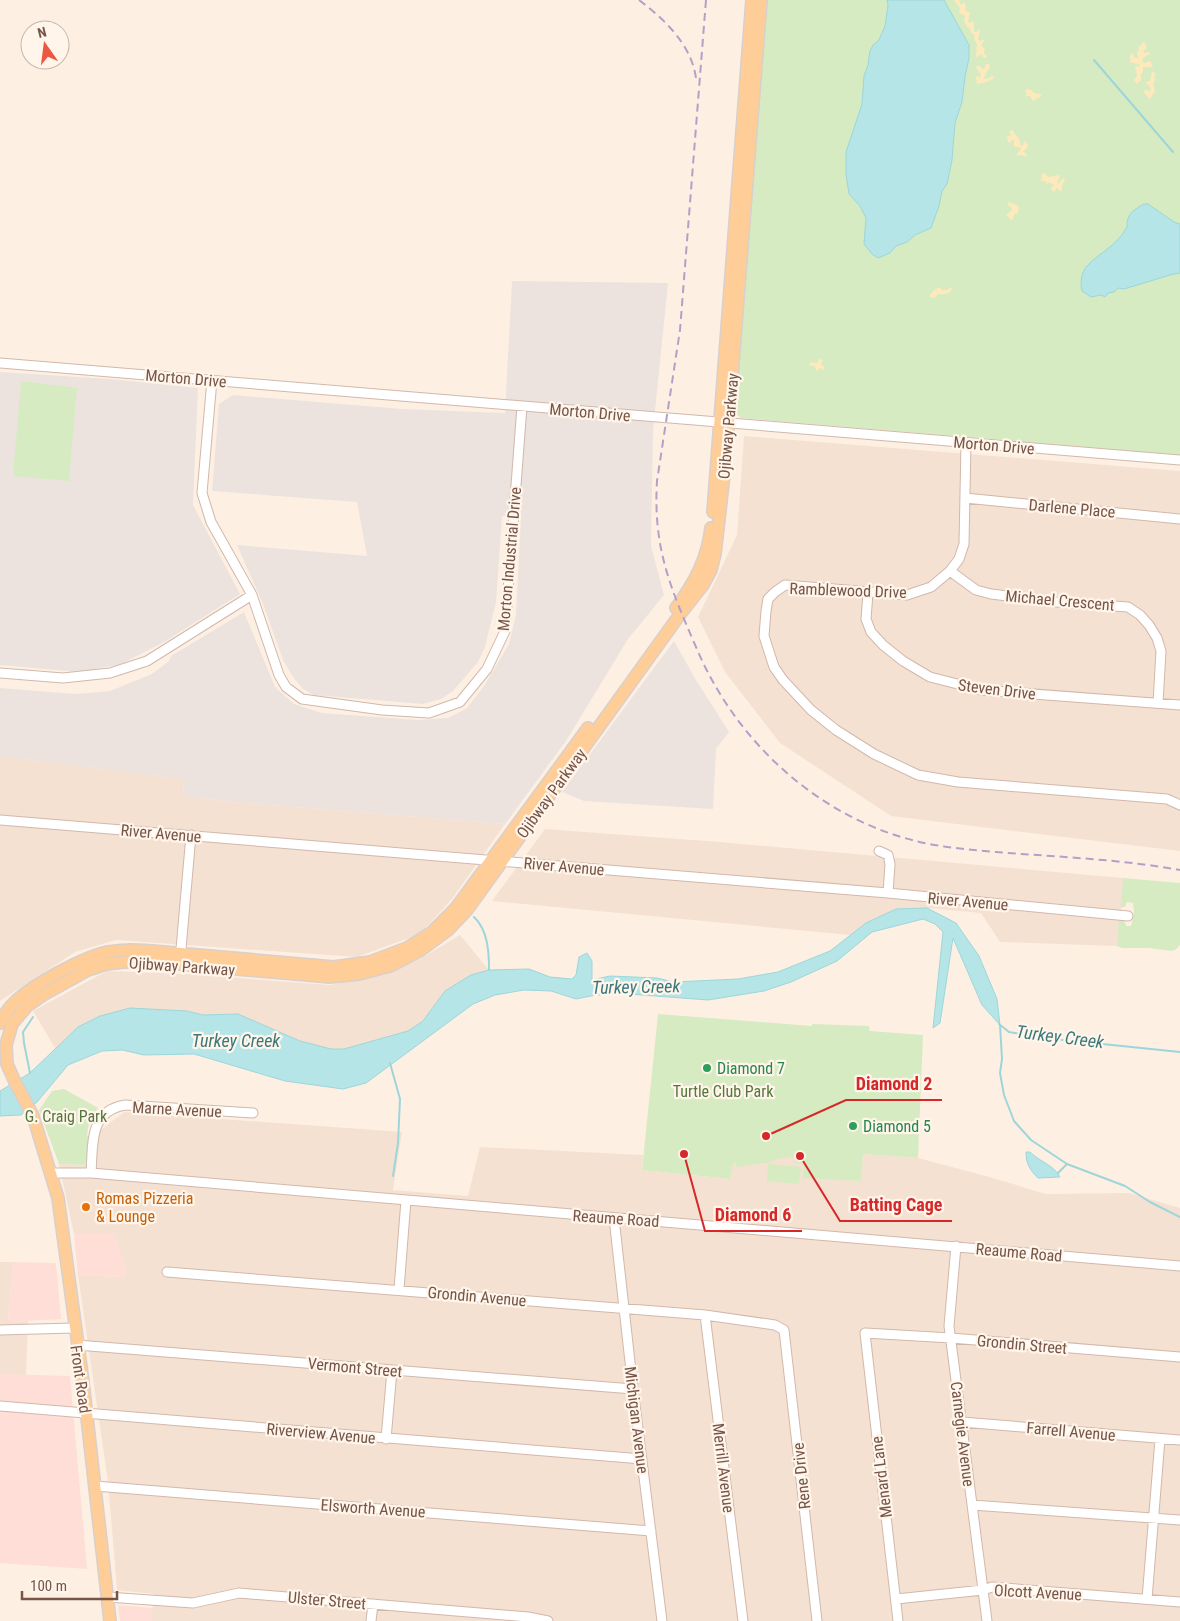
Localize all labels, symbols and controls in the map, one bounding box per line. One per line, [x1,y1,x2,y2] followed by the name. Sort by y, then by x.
[20,20,70,70] north arrow
[36,24,48,41] text: N
[145,365,227,392] street label: Morton Drive
[714,372,743,480] street label: Ojibway Parkway
[549,399,631,426] street label: Morton Drive
[953,432,1035,459] street label: Morton Drive
[494,486,525,632] street label: Morton Industrial Drive
[1028,495,1116,522] street label: Darlene Place
[789,579,907,602] street label: Ramblewood Drive
[1005,586,1116,615] street label: Michael Crescent
[957,675,1037,704] street label: Steven Drive
[513,744,590,842] street label: Ojibway Parkway
[120,821,202,846] street label: River Avenue
[523,854,605,879] street label: River Avenue
[927,889,1009,914] street label: River Avenue
[128,953,236,980] street label: Ojibway Parkway
[592,975,681,998] water label: Turkey Creek
[1015,1021,1106,1052] water label: Turkey Creek
[192,1030,281,1051] water label: Turkey Creek
[717,1059,785,1078] place label: Diamond 7
[701,1062,713,1074] marker: Diamond 7
[846,1067,942,1100] callout: Diamond 2
[856,1073,932,1094] text: Diamond 2
[673,1082,774,1101] park label: Turtle Club Park
[132,1098,222,1121] street label: Marne Avenue
[25,1107,108,1126] park label: G. Craig Park
[863,1117,931,1136] place label: Diamond 5
[847,1120,859,1132] marker: Diamond 5
[840,1188,952,1221] callout: Batting Cage
[96,1189,193,1226] place label: Romas Pizzeria & Lounge
[850,1194,943,1215] text: Batting Cage
[705,1198,802,1231] callout: Diamond 6
[80,1201,92,1213] marker: Romas Pizzeria & Lounge
[715,1204,791,1225] text: Diamond 6
[572,1206,660,1231] street label: Reaume Road
[975,1239,1063,1266] street label: Reaume Road
[427,1283,527,1310] street label: Grondin Avenue
[976,1331,1068,1358] street label: Grondin Street
[66,1344,95,1414] street label: Front Road
[307,1354,403,1381] street label: Vermont Street
[621,1366,652,1475] street label: Michigan Avenue
[947,1380,978,1488] street label: Carnegie Avenue
[1026,1418,1116,1445] street label: Farrell Avenue
[266,1419,376,1448] street label: Riverview Avenue
[709,1422,738,1514] street label: Merrill Avenue
[867,1435,896,1519] street label: Menard Lane
[789,1442,814,1510] street label: Rene Drive
[320,1495,426,1522] street label: Elsworth Avenue
[22,1568,118,1600] scale bar
[30,1577,67,1595] text: 100 m
[994,1581,1082,1604] street label: Olcott Avenue
[287,1588,367,1613] street label: Ulster Street

